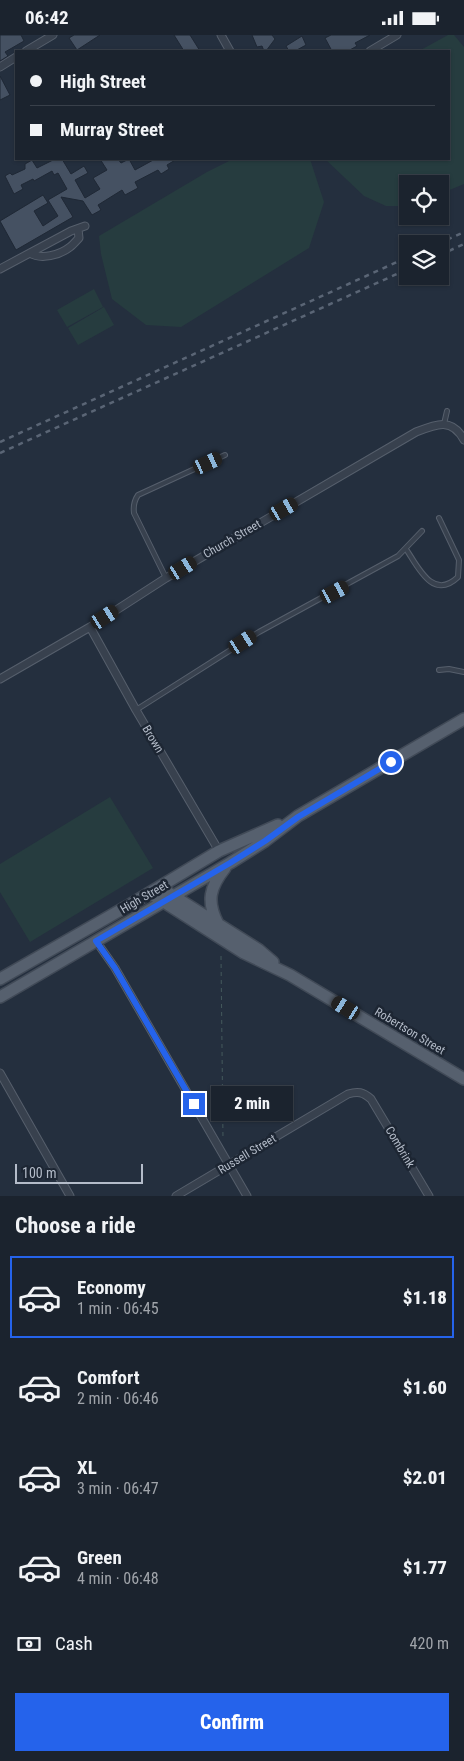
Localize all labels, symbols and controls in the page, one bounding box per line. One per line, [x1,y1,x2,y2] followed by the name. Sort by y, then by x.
[25,6,69,29] text: 06:42
[60,70,146,93] text: High Street
[60,118,164,141] text: Murray Street
[399,175,449,285] map controls
[399,175,449,225] button: locate
[399,235,449,285] button: layers
[191,450,224,476] car
[267,495,300,523] car
[201,517,264,561] street label: Church Street
[166,554,199,582] car
[318,578,351,606] car
[88,603,121,631] car
[226,628,259,656] car
[139,723,167,756] street label: Brown
[380,751,402,773] route start
[118,878,171,916] street label: High Street
[329,994,362,1022] car
[372,1004,448,1058] street label: Robertson Street
[212,1087,294,1121] callout: 2 min
[183,1093,205,1115] route end
[234,1094,270,1113] text: 2 min
[382,1124,418,1171] street label: Combrink
[215,1131,279,1177] street label: Russell Street
[15,1161,142,1184] scale bar
[22,1165,57,1181] text: 100 m
[15,1213,136,1238] text: Choose a ride
[17,1275,62,1320] icon: car
[77,1276,146,1299] text: Economy
[403,1286,447,1309] text: $1.18
[77,1299,159,1318] text: 1 min · 06:45
[17,1365,62,1410] icon: car
[77,1366,140,1389] text: Comfort
[403,1376,447,1399] text: $1.60
[77,1389,159,1408] text: 2 min · 06:46
[17,1455,62,1500] icon: car
[77,1456,97,1479] text: XL
[403,1466,447,1489] text: $2.01
[77,1479,159,1498] text: 3 min · 06:47
[17,1545,62,1590] icon: car
[77,1546,122,1569] text: Green
[403,1556,447,1579] text: $1.77
[77,1569,159,1588] text: 4 min · 06:48
[15,1630,43,1658] icon: cash
[55,1632,93,1655] text: Cash
[410,1634,449,1653] text: 420 m
[15,1693,449,1751] button: Confirm

